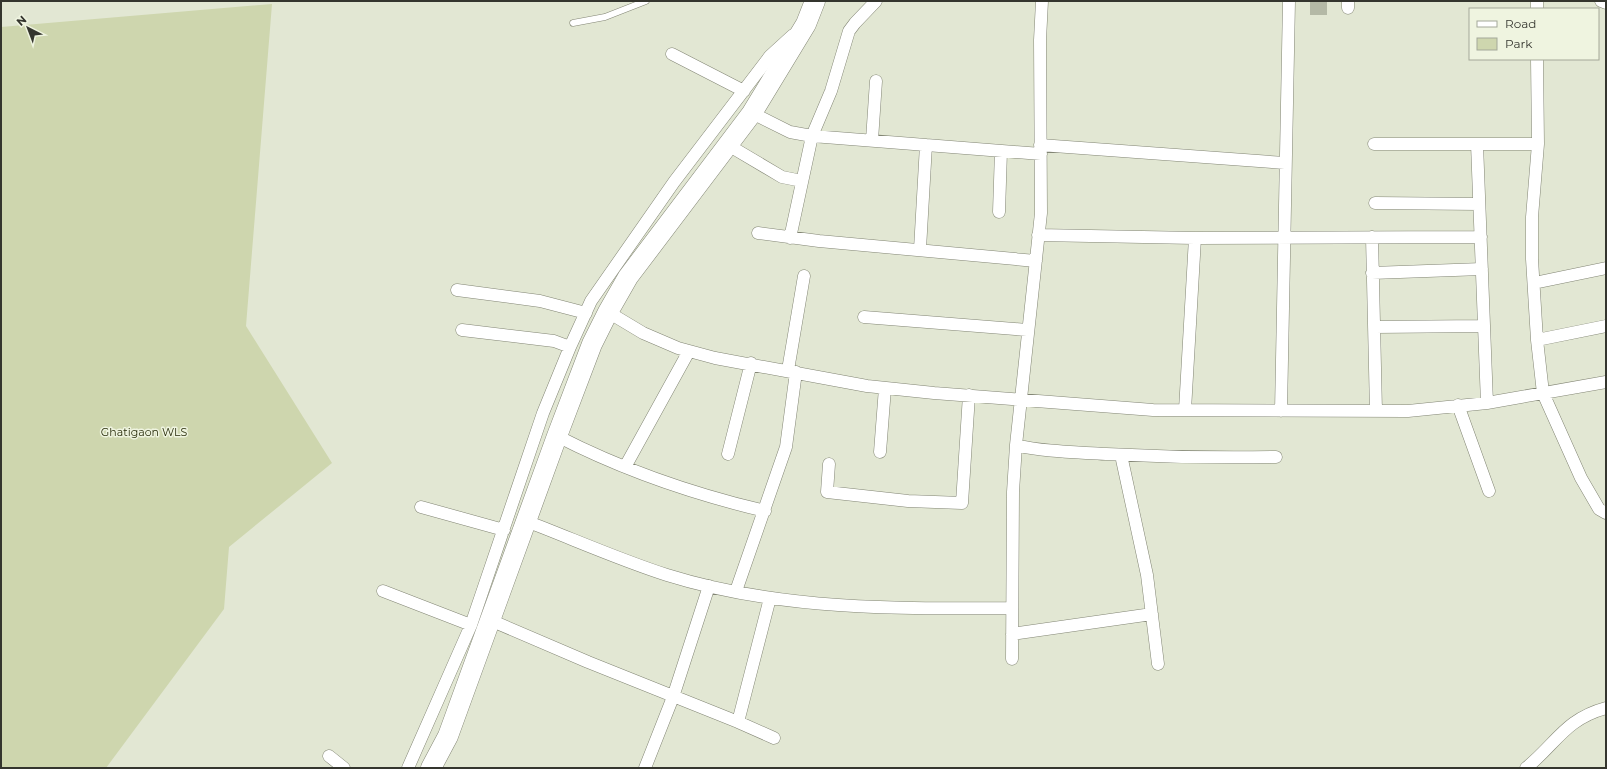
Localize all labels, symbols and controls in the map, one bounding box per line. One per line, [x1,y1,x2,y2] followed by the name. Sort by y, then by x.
[8,8,48,48] north arrow
[1469,8,1599,60] legend
[13,12,29,29] text: N
[1505,16,1536,31] text: Road
[1505,36,1533,51] text: Park
[101,425,187,439] park label: Ghatigaon WLS

